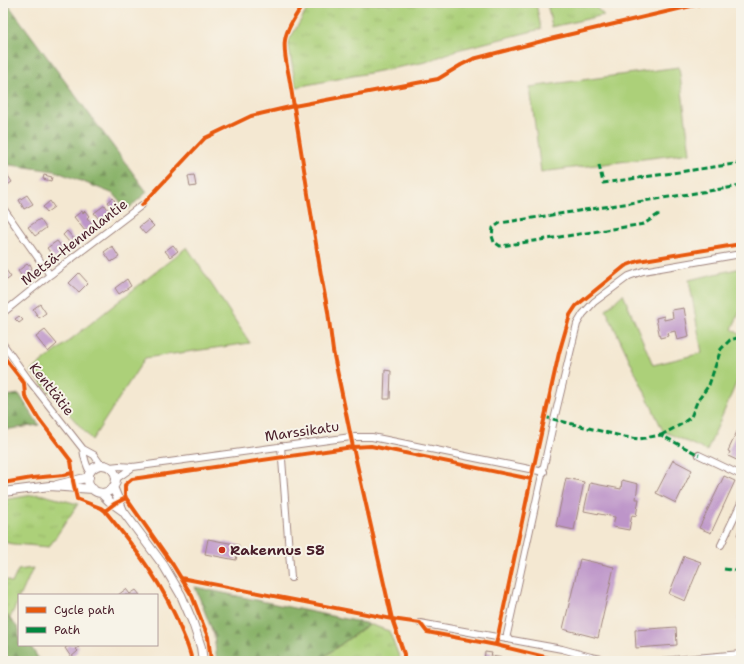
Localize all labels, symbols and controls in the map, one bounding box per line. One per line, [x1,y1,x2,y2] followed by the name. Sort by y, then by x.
[17,195,131,289] street label: Metsä-Hennalantie
[26,359,78,419] street label: Kenttätie
[264,417,340,445] street label: Marssikatu
[230,541,325,559] place label: Rakennus 58
[217,545,227,555] marker: Rakennus 58
[18,594,158,646] legend
[54,602,115,618] text: Cycle path
[54,622,80,638] text: Path

